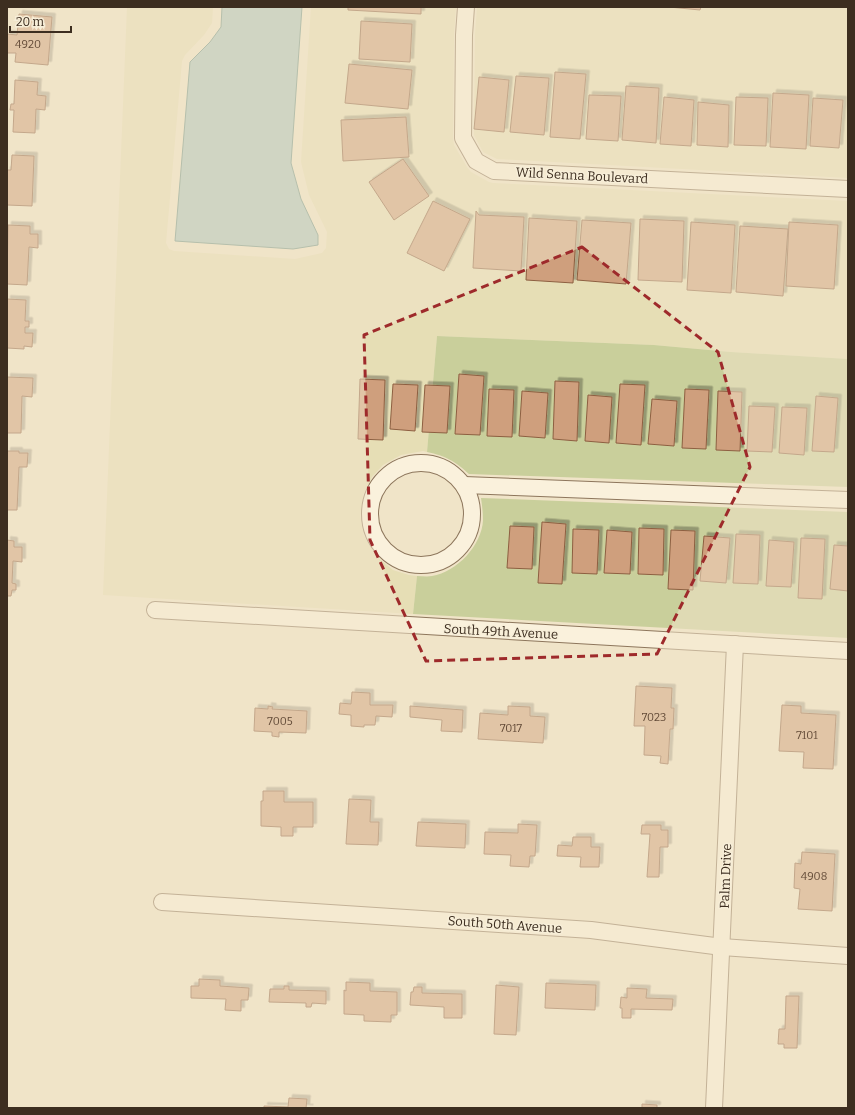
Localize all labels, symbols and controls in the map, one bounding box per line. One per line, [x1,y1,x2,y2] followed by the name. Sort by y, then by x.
[10,8,71,34] scale bar
[16,15,45,29] text: 20 m
[15,38,41,51] house number: 4920
[515,165,649,186] street label: Wild Senna Boulevard
[443,621,559,642] street label: South 49th Avenue
[642,711,666,724] house number: 7023
[267,715,293,728] house number: 7005
[500,722,523,735] house number: 7017
[796,729,818,742] house number: 7101
[717,843,734,909] street label: Palm Drive
[801,870,827,883] house number: 4908
[447,913,563,936] street label: South 50th Avenue

